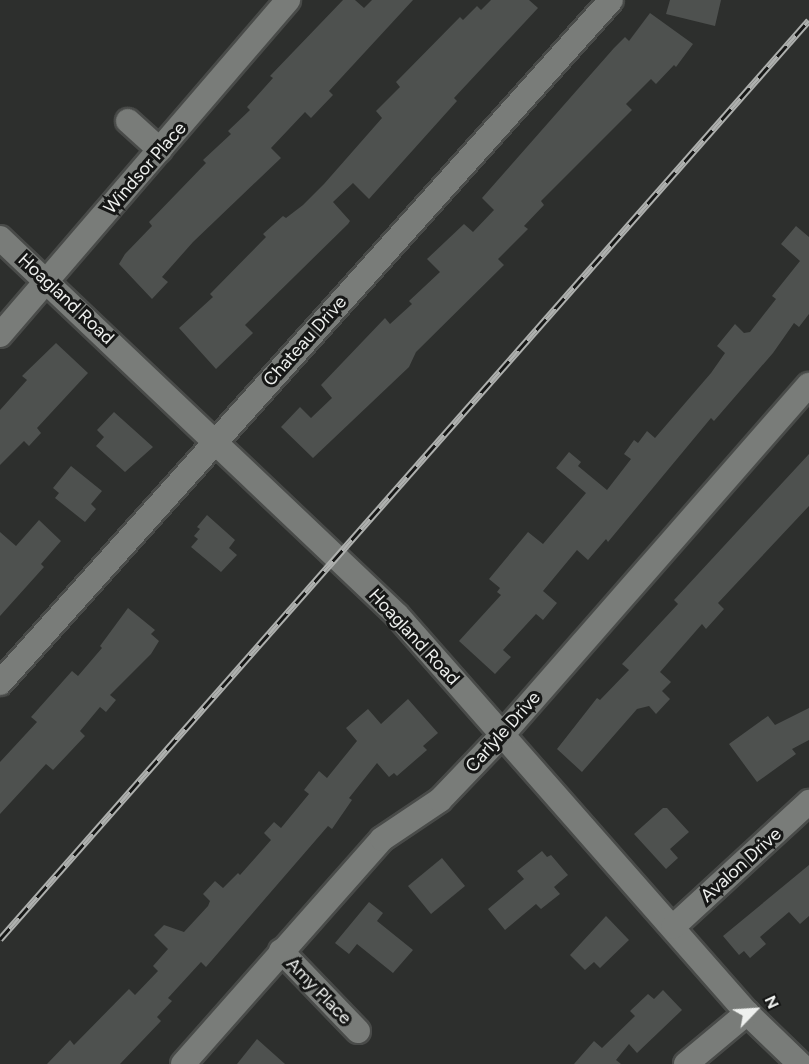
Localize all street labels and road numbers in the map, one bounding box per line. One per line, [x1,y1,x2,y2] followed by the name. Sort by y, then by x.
[99,118,191,218] street label: Windsor Place
[14,249,118,349] street label: Hoagland Road
[259,291,351,391] street label: Chateau Drive
[364,585,464,689] street label: Hoagland Road
[461,687,545,777] street label: Carlyle Drive
[696,823,786,907] street label: Avalon Drive
[282,953,356,1029] street label: Amy Place

